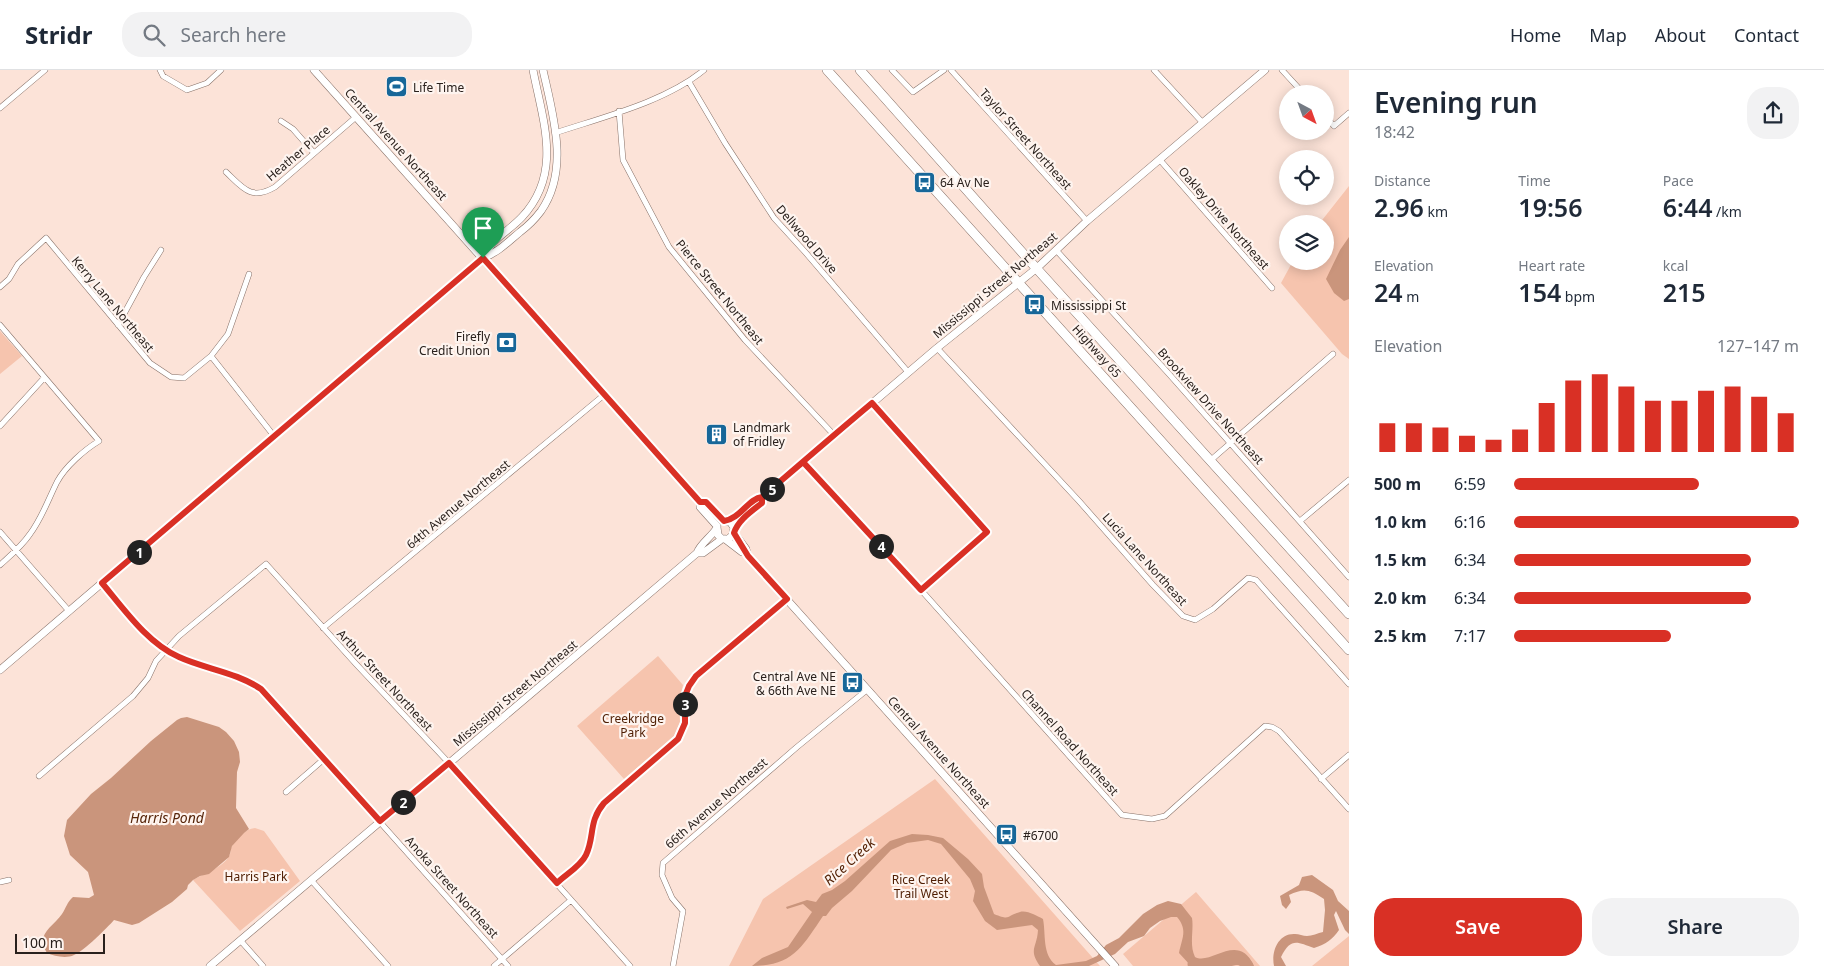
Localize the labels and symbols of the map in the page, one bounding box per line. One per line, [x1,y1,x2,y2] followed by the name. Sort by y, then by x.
[385,75,409,99] sports icon: Life Time
[413,79,464,96] place label: Life Time
[341,84,452,204] street label: Central Avenue Northeast
[976,85,1076,194] street label: Taylor Street Northeast
[1279,85,1334,140] north arrow
[262,121,334,185] street label: Heather Place
[1175,163,1274,273] street label: Oakley Drive Northeast
[912,170,936,194] bus stop icon: 64 Av Ne
[940,174,990,191] place label: 64 Av Ne
[772,201,842,277] street label: Dellwood Drive
[462,207,504,258] pin
[929,227,1061,342] street label: Mississippi Street Northeast
[672,236,768,349] street label: Pierce Street Northeast
[68,252,159,356] street label: Kerry Lane Northeast
[1023,293,1047,317] bus stop icon: Mississippi St
[1051,297,1127,314] place label: Mississippi St
[1069,321,1125,381] street label: Highway 65
[419,328,491,359] place label: Firefly Credit Union
[494,331,518,355] bank icon: Firefly Credit Union
[1154,344,1268,468] street label: Brookview Drive Northeast
[733,419,791,450] place label: Landmark of Fridley
[705,422,729,446] building icon: Landmark of Fridley
[403,455,514,552] street label: 64th Avenue Northeast
[760,476,784,502] pin: 5
[1099,509,1192,610] street label: Lucia Lane Northeast
[868,534,894,558] pin: 4
[126,540,152,564] pin: 1
[333,626,437,735] street label: Arthur Street Northeast
[449,635,581,750] street label: Mississippi Street Northeast
[753,668,836,699] place label: Central Ave NE & 66th Ave NE
[840,671,864,695] bus stop icon: Central Ave NE & 66th Ave NE
[1017,685,1123,800] street label: Channel Road Northeast
[672,692,698,716] pin: 3
[884,692,995,812] street label: Central Avenue Northeast
[602,710,664,741] park label: Creekridge Park
[661,753,771,852] street label: 66th Avenue Northeast
[390,790,416,814] pin: 2
[130,808,205,827] water label: Harris Pond
[995,823,1019,847] bus stop icon: #6700
[1023,827,1058,844] place label: #6700
[402,832,503,942] street label: Anoka Street Northeast
[819,832,880,889] water label: Rice Creek
[225,868,288,885] park label: Harris Park
[892,871,951,902] park label: Rice Creek Trail West
[15,931,105,954] scale bar

